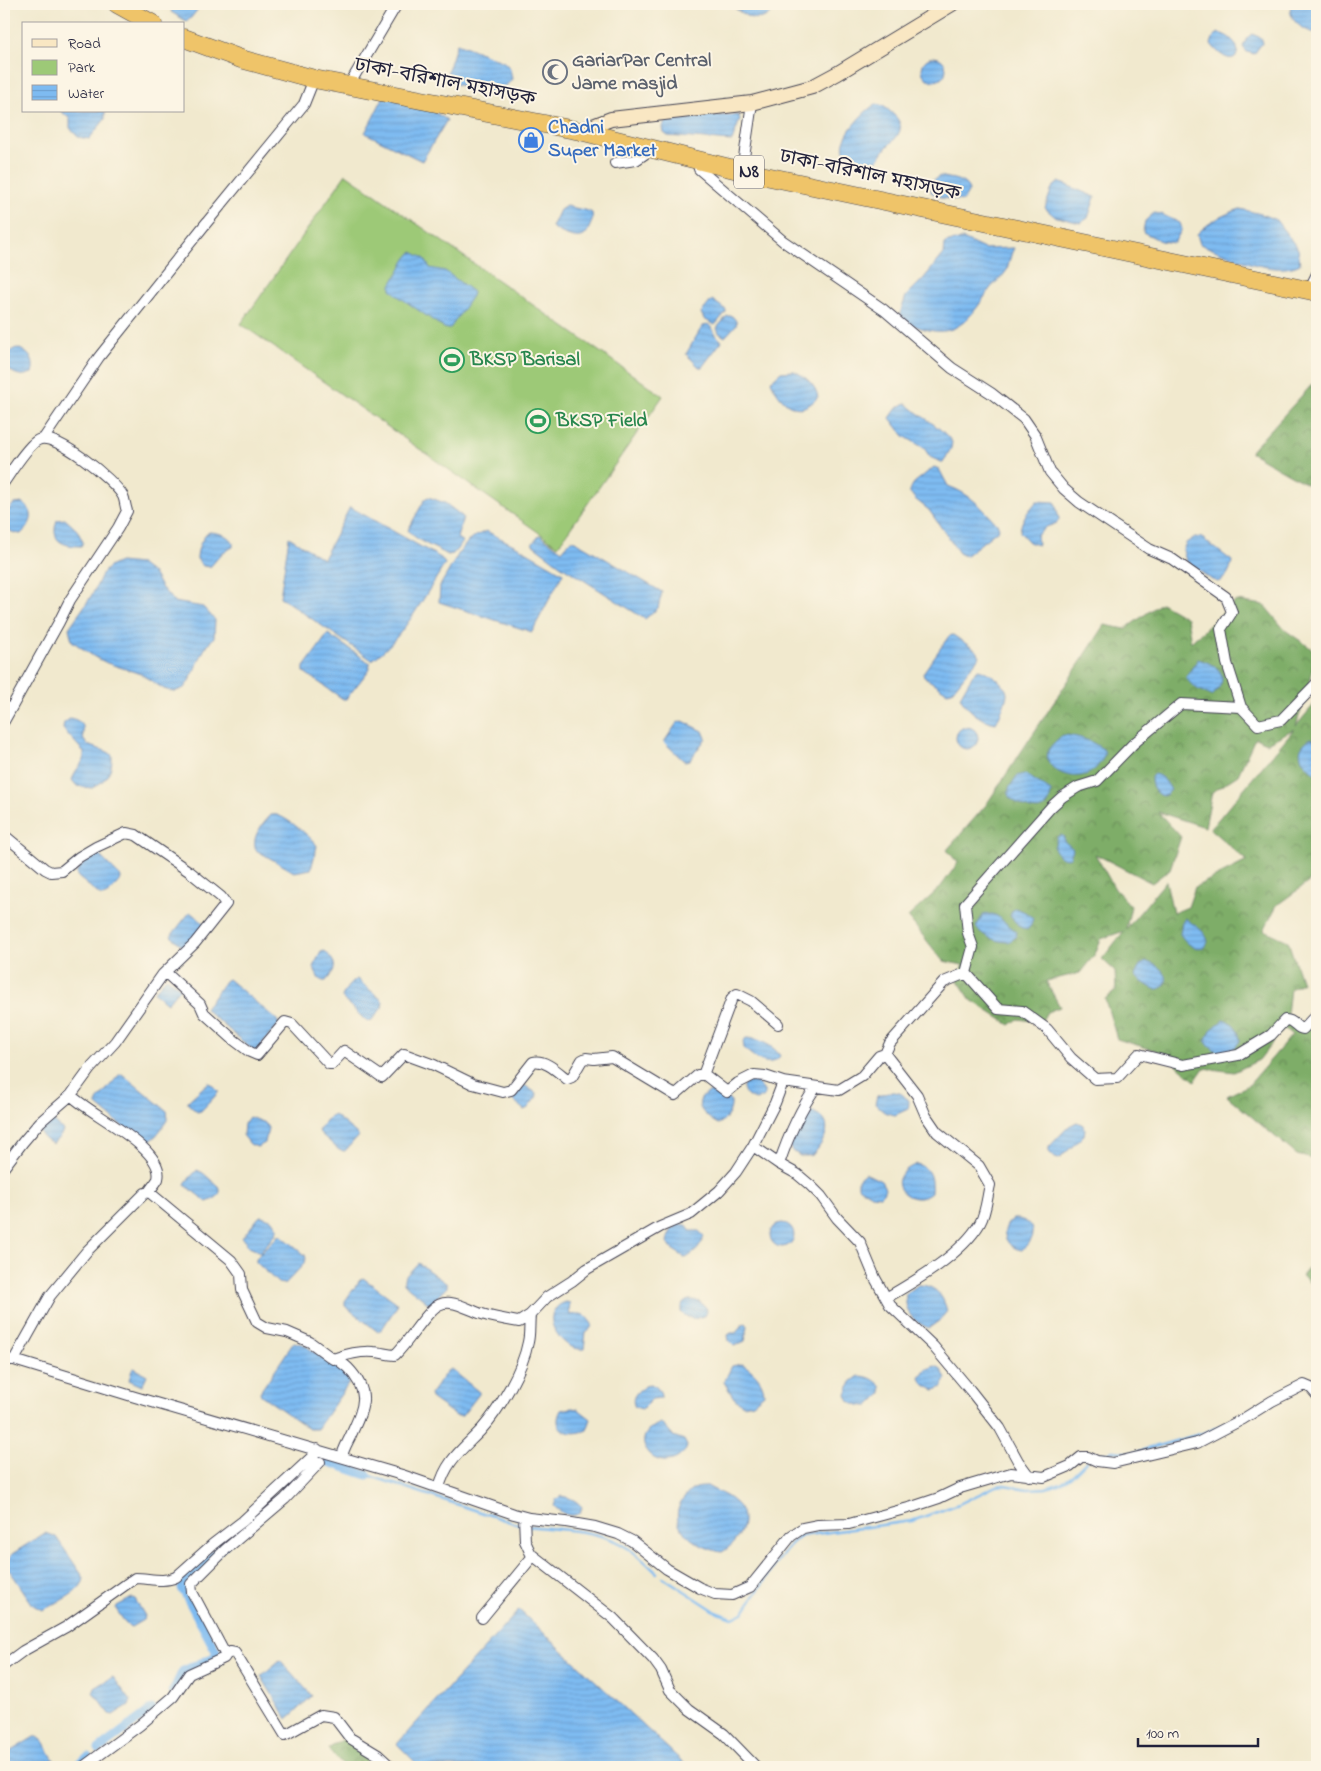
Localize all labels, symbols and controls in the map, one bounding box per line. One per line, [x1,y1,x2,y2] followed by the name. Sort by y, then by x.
[22,22,185,112] legend
[68,33,101,55] text: Road
[572,47,711,99] place label: GariarPar Central Jame masjid
[351,51,539,115] street label: ঢাকা-বরিশাল মহাসড়ক
[68,57,96,79] text: Park
[542,59,568,85] mosque icon: GariarPar Central Jame masjid
[68,83,104,105] text: Water
[548,114,657,166] place label: Chadni Super Market
[518,127,544,153] shop icon: Chadni Super Market
[776,142,964,209] street label: ঢাকা-বরিশাল মহাসড়ক
[734,156,764,188] road number: N8
[469,346,580,375] place label: BKSP Barisal
[439,347,465,373] sports icon: BKSP Barisal
[555,407,648,436] place label: BKSP Field
[525,408,551,434] sports icon: BKSP Field
[1138,1716,1258,1748] scale bar
[1146,1723,1179,1745] text: 100 m

